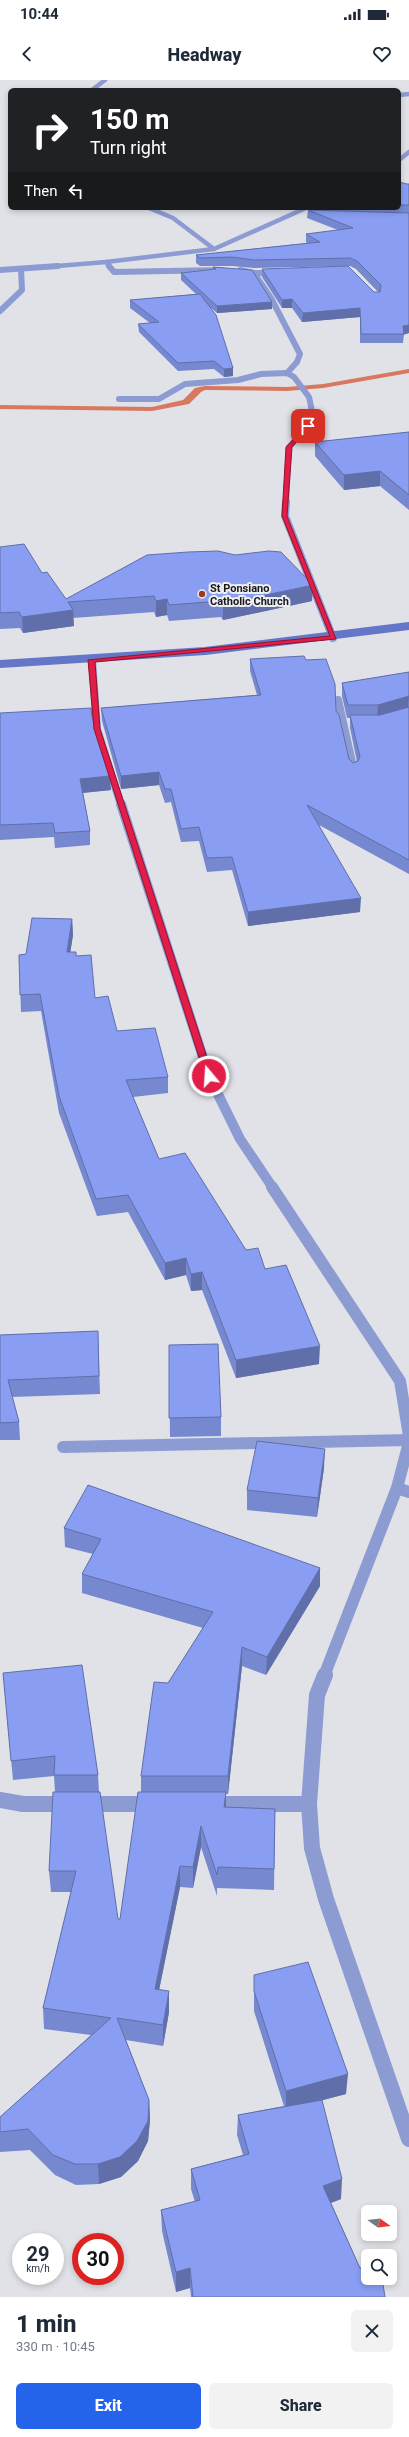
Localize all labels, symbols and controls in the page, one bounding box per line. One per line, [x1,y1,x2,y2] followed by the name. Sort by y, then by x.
[20,5,59,23] text: 10:44
[16,43,38,65] icon: back
[371,43,393,65] icon: heart
[168,44,241,65] text: Headway
[90,103,169,136] text: 150 m
[24,104,76,156] icon: right
[90,137,167,158] text: Turn right
[65,180,87,202] icon: left
[24,182,57,200] text: Then
[291,409,325,443] pin
[297,415,319,437] icon: arrive
[210,582,289,608] place label: St Ponsiano Catholic Church
[197,589,207,599] marker: St Ponsiano Catholic Church
[188,1055,230,1097] position arrow
[361,2205,397,2241] north arrow
[361,2205,397,2285] map controls
[72,2233,124,2285] speed limit sign: 30
[27,2242,49,2266] text: 29
[361,2249,397,2285] button: search
[26,2263,50,2274] text: km/h
[16,2310,77,2338] text: 1 min
[351,2310,393,2352] button: close
[16,2339,95,2354] text: 330 m · 10:45
[16,2383,201,2429] button: Exit
[209,2383,393,2429] button: Share

